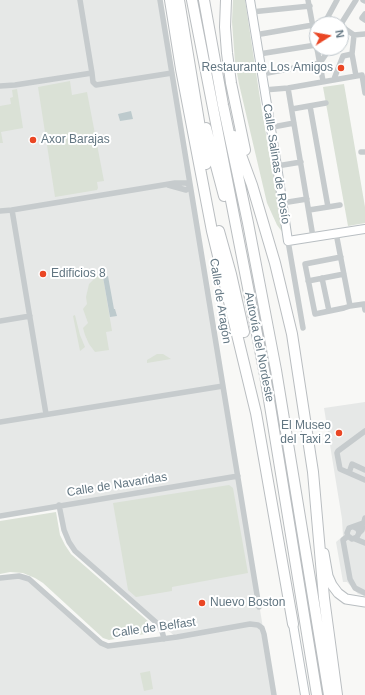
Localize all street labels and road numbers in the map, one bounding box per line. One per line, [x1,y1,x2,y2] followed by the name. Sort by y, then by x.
[259,103,293,225] street label: Calle Salinas de Rosío
[206,257,234,345] street label: Calle de Aragón
[241,291,277,403] street label: Autovía del Nordeste
[66,470,168,500] street label: Calle de Navaridas
[111,615,197,641] street label: Calle de Belfast

